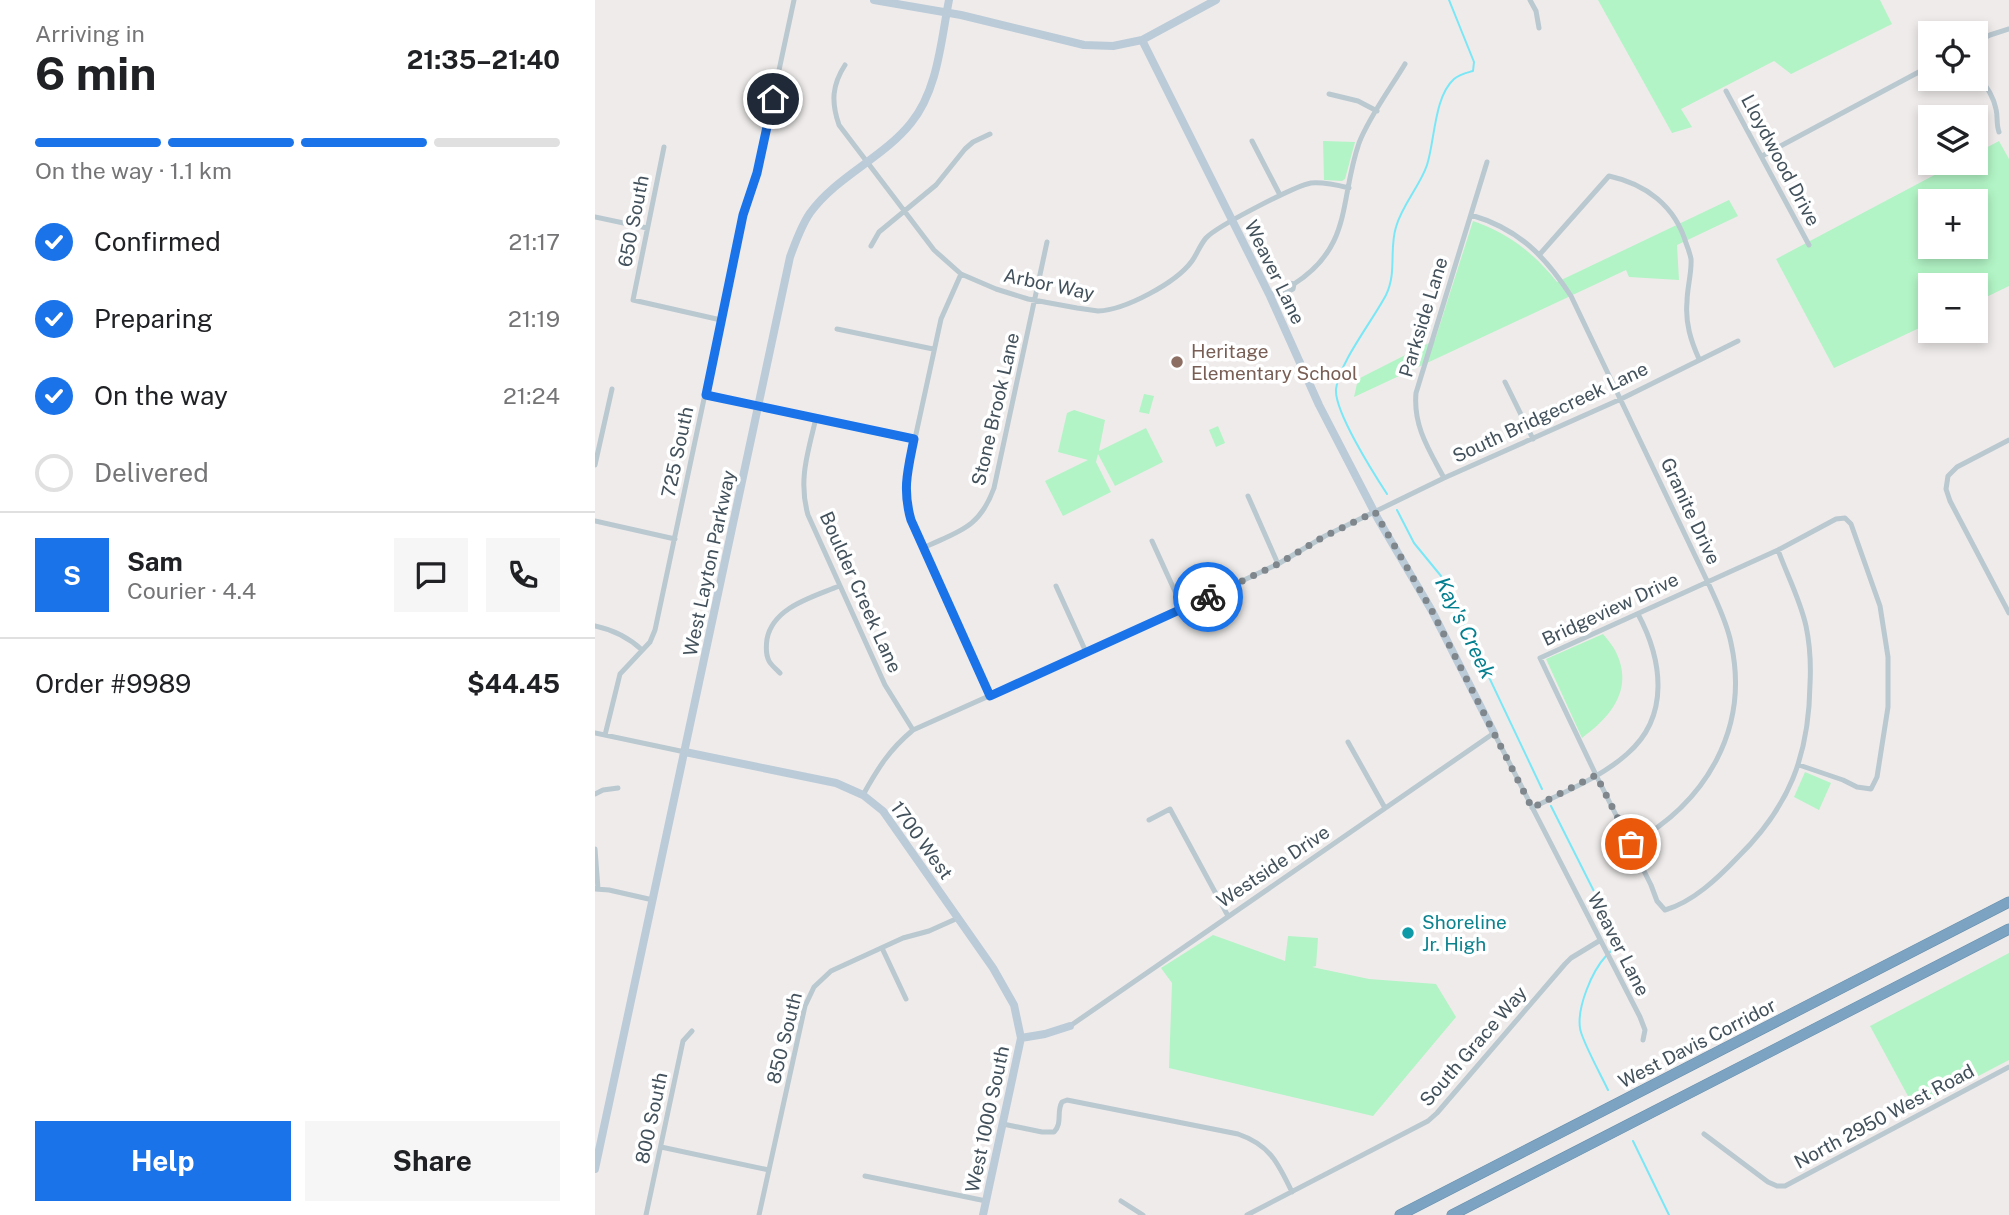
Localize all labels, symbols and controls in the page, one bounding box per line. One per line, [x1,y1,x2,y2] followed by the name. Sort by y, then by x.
[35,20,145,47] text: Arriving in
[1918,21,1988,343] map controls
[1918,21,1988,91] button: locate
[407,44,560,75] text: 21:35–21:40
[35,46,157,100] text: 6 min
[743,69,803,129] pin
[754,80,792,118] icon: home
[1737,91,1825,229] street label: Lloydwood Drive
[1918,105,1988,175] button: layers
[35,157,232,184] text: On the way · 1.1 km
[613,173,653,269] street label: 650 South
[1918,189,1988,259] button: +
[1240,216,1310,328] street label: Weaver Lane
[35,223,73,261] icon: check
[94,226,221,257] text: Confirmed
[509,228,560,255] text: 21:17
[1394,254,1452,380] street label: Parkside Lane
[1002,264,1096,304] street label: Arbor Way
[1918,273,1988,343] button: −
[35,300,73,338] icon: check
[94,303,213,334] text: Preparing
[508,305,560,332] text: 21:19
[967,330,1023,488] street label: Stone Brook Lane
[1191,340,1358,384] place label: Heritage Elementary School
[1169,354,1185,370] marker: Heritage Elementary School
[1449,357,1651,467] street label: South Bridgecreek Lane
[35,377,73,415] icon: check
[94,380,228,411] text: On the way
[503,382,560,409] text: 21:24
[657,404,697,500] street label: 725 South
[1657,454,1725,568] street label: Granite Drive
[94,457,209,488] text: Delivered
[679,468,739,658] street label: West Layton Parkway
[816,508,906,676] street label: Boulder Creek Lane
[394,538,468,612] button: chat
[486,538,560,612] button: phone
[127,546,183,577] text: Sam
[63,560,81,591] text: S
[1173,562,1243,632] courier
[1538,568,1682,650] street label: Bridgeview Drive
[1430,573,1501,683] water label: Kay's Creek
[127,577,256,604] text: Courier · 4.4
[1189,578,1227,616] icon: bike
[35,668,191,699] text: Order #9989
[467,668,560,699] text: $44.45
[886,797,958,883] street label: 1700 West
[1601,814,1661,874] pin
[1213,820,1333,912] street label: Westside Drive
[1612,825,1650,863] icon: bag
[1584,889,1654,999] street label: Weaver Lane
[1422,911,1507,955] place label: Shoreline Jr. High
[1400,925,1416,941] marker: Shoreline Jr. High
[1415,982,1531,1110] street label: South Grace Way
[762,990,806,1086] street label: 850 South
[1614,994,1780,1092] street label: West Davis Corridor
[961,1044,1013,1194] street label: West 1000 South
[1790,1059,1978,1173] street label: North 2950 West Road
[631,1070,671,1166] street label: 800 South
[35,1121,291,1201] button: Help
[305,1121,560,1201] button: Share

